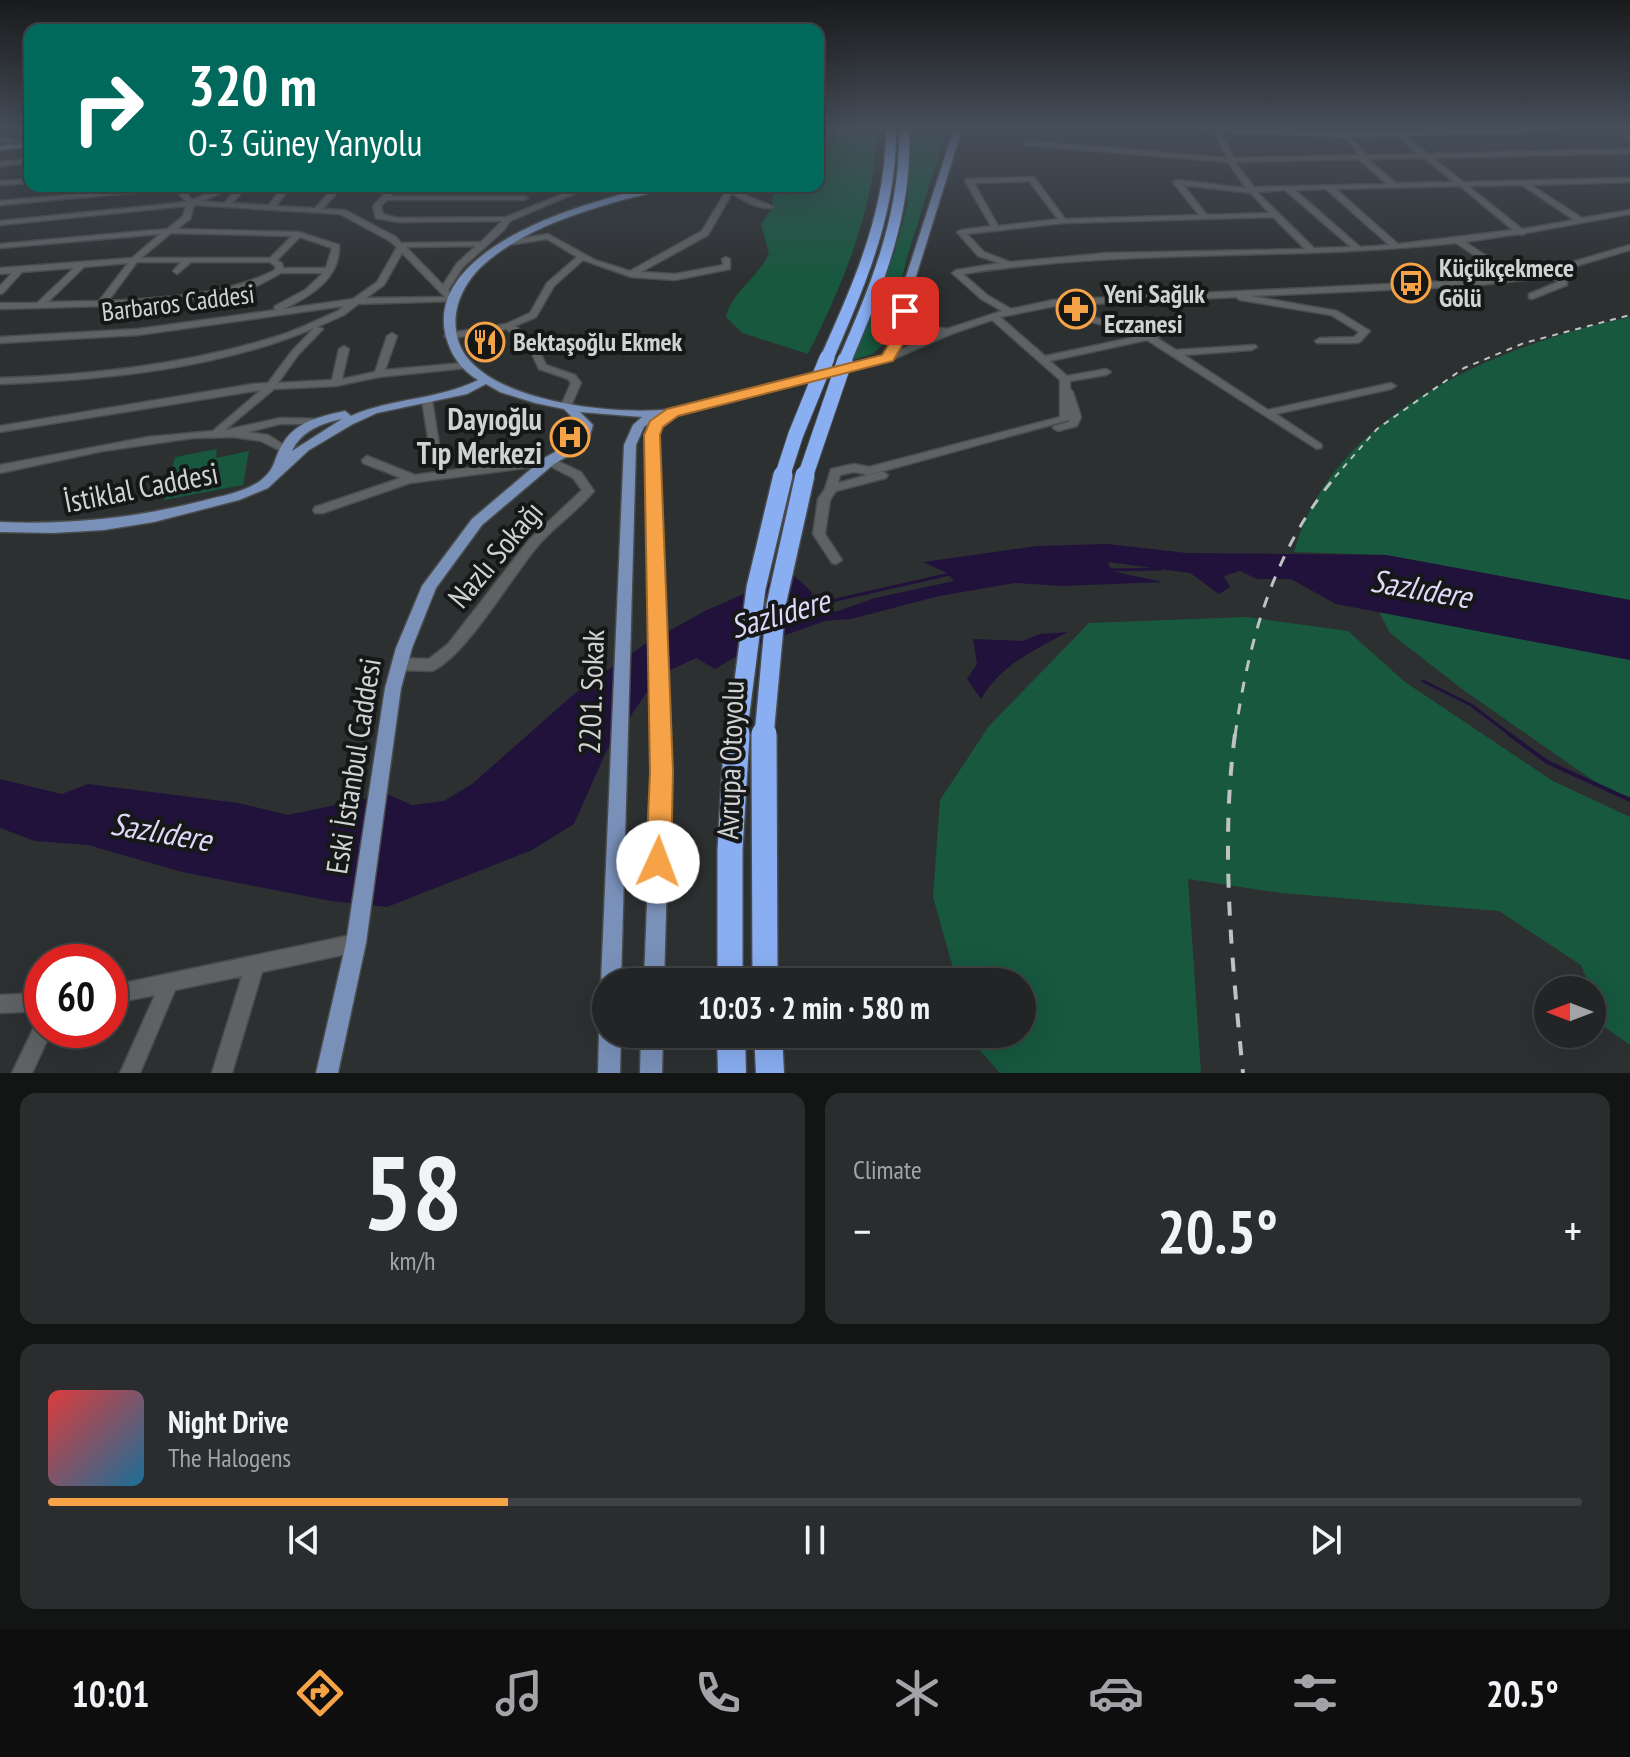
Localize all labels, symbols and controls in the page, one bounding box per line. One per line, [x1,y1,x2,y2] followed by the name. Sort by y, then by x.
[188,49,317,121] text: 320 m
[56,56,160,160] icon: right
[188,119,422,166] text: O-3 Güney Yanyolu
[1439,251,1574,314] place label: Küçükçekmece Gölü
[1390,262,1432,304] bus stop icon: Küçükçekmece Gölü
[100,277,256,328] street label: Barbaros Caddesi
[871,277,939,345] pin
[1103,277,1205,340] place label: Yeni Sağlık Eczanesi
[1055,288,1097,330] pharmacy icon: Yeni Sağlık Eczanesi
[883,289,927,333] icon: arrive
[464,321,506,363] restaurant icon: Bektaşoğlu Ekmek
[513,325,683,358] place label: Bektaşoğlu Ekmek
[417,399,542,472] place label: Dayıoğlu Tıp Merkezi
[549,416,591,458] hospital icon: Dayıoğlu Tıp Merkezi
[60,452,221,521] street label: İstiklal Caddesi
[439,493,551,615] street label: Nazlı Sokağı
[1368,559,1477,618] water label: Sazlıdere
[725,578,836,647] water label: Sazlıdere
[569,629,612,755] street label: 2201. Sokak
[316,655,389,876] street label: Eski İstanbul Caddesi
[707,680,752,840] street label: Avrupa Otoyolu
[108,802,217,861] water label: Sazlıdere
[616,820,700,904] position arrow
[24,944,128,1048] speed limit sign: 60
[1534,976,1606,1048] north arrow
[1534,976,1606,1048] map controls
[698,988,930,1027] text: 10:03 · 2 min · 580 m
[363,1124,462,1259] text: 58
[853,1153,922,1186] text: Climate
[1157,1192,1278,1270] text: 20.5°
[853,1202,871,1259] text: −
[1564,1202,1582,1259] text: +
[389,1244,436,1277] text: km/h
[168,1402,289,1441] text: Night Drive
[168,1441,291,1474] text: The Halogens
[282,1518,326,1562] icon: previous
[793,1518,837,1562] icon: pause
[1304,1518,1348,1562] icon: next
[292,1665,348,1721] icon: directions
[491,1665,547,1721] icon: music
[690,1665,746,1721] icon: phone
[889,1665,945,1721] icon: climate
[1088,1665,1144,1721] icon: car
[1287,1665,1343,1721] icon: filters
[71,1670,149,1717] text: 10:01
[1486,1670,1559,1717] text: 20.5°

